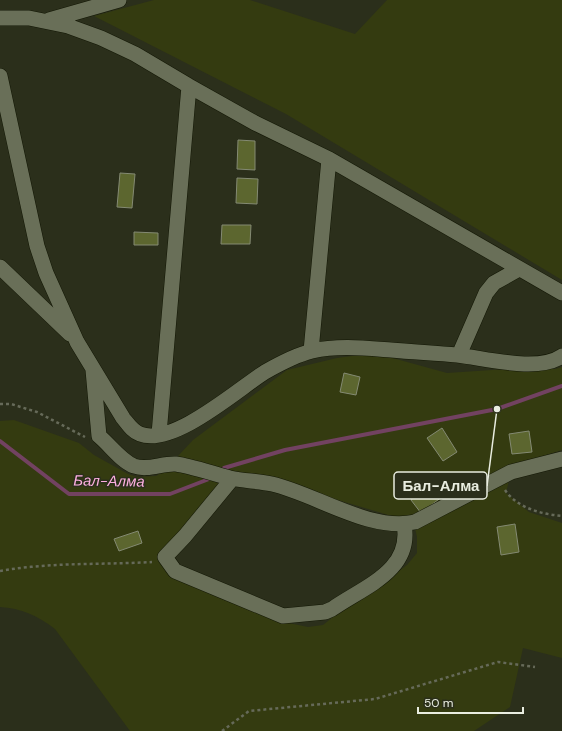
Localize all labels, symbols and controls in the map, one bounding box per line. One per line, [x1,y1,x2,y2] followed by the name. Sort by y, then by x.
[73,470,145,492] water label: Бал-Алма
[394,472,487,499] callout: Бал-Алма
[403,476,480,496] text: Бал-Алма
[418,689,523,715] scale bar
[424,695,453,711] text: 50 m

